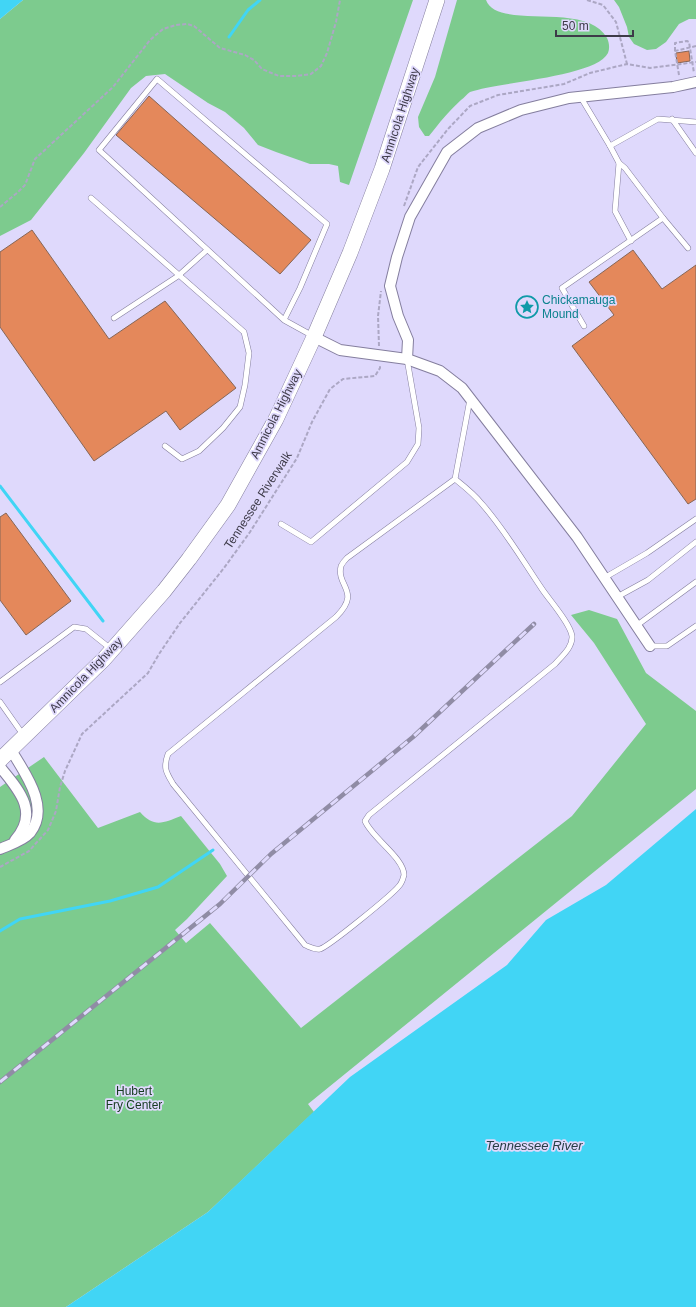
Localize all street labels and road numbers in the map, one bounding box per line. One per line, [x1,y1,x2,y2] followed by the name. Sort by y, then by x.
[378,66,422,164] street label: Amnicola Highway
[247,367,305,461] street label: Amnicola Highway
[221,448,295,551] street label: Tennessee Riverwalk
[47,635,125,715] street label: Amnicola Highway

